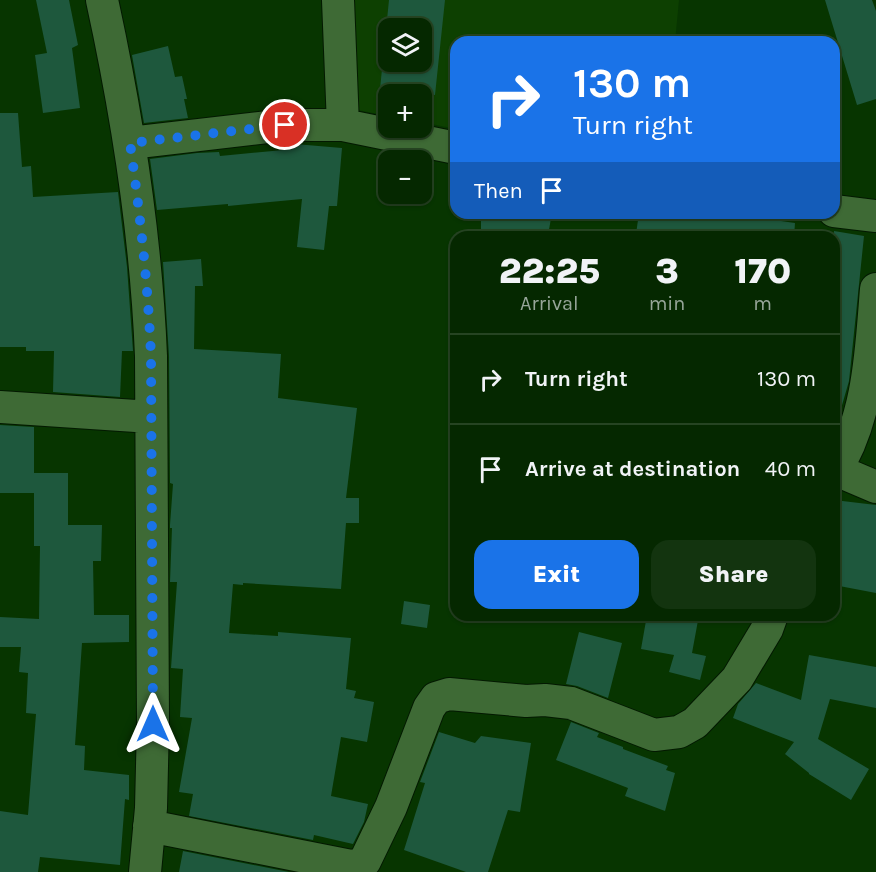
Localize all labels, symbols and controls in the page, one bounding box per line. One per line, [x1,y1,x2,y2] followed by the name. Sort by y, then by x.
[378,18,432,204] map controls
[378,18,432,72] button: layers
[573,58,691,108] text: 130 m
[474,60,552,138] icon: right
[378,84,432,138] button: +
[259,99,310,150] pin
[268,108,301,141] icon: arrive
[573,109,693,141] text: Turn right
[378,150,432,204] button: −
[535,174,568,207] icon: arrive
[474,178,523,204] text: Then
[499,250,600,292] text: 22:25
[655,250,679,292] text: 3
[734,250,791,292] text: 170
[520,292,579,315] text: Arrival
[649,292,685,315] text: min
[753,292,772,315] text: m
[474,363,507,396] icon: right
[525,366,628,392] text: Turn right
[757,366,816,392] text: 130 m
[474,453,507,486] icon: arrive
[525,456,740,482] text: Arrive at destination
[765,456,816,482] text: 40 m
[474,540,639,609] button: Exit
[651,540,816,609] button: Share
[121,692,185,756] position arrow

